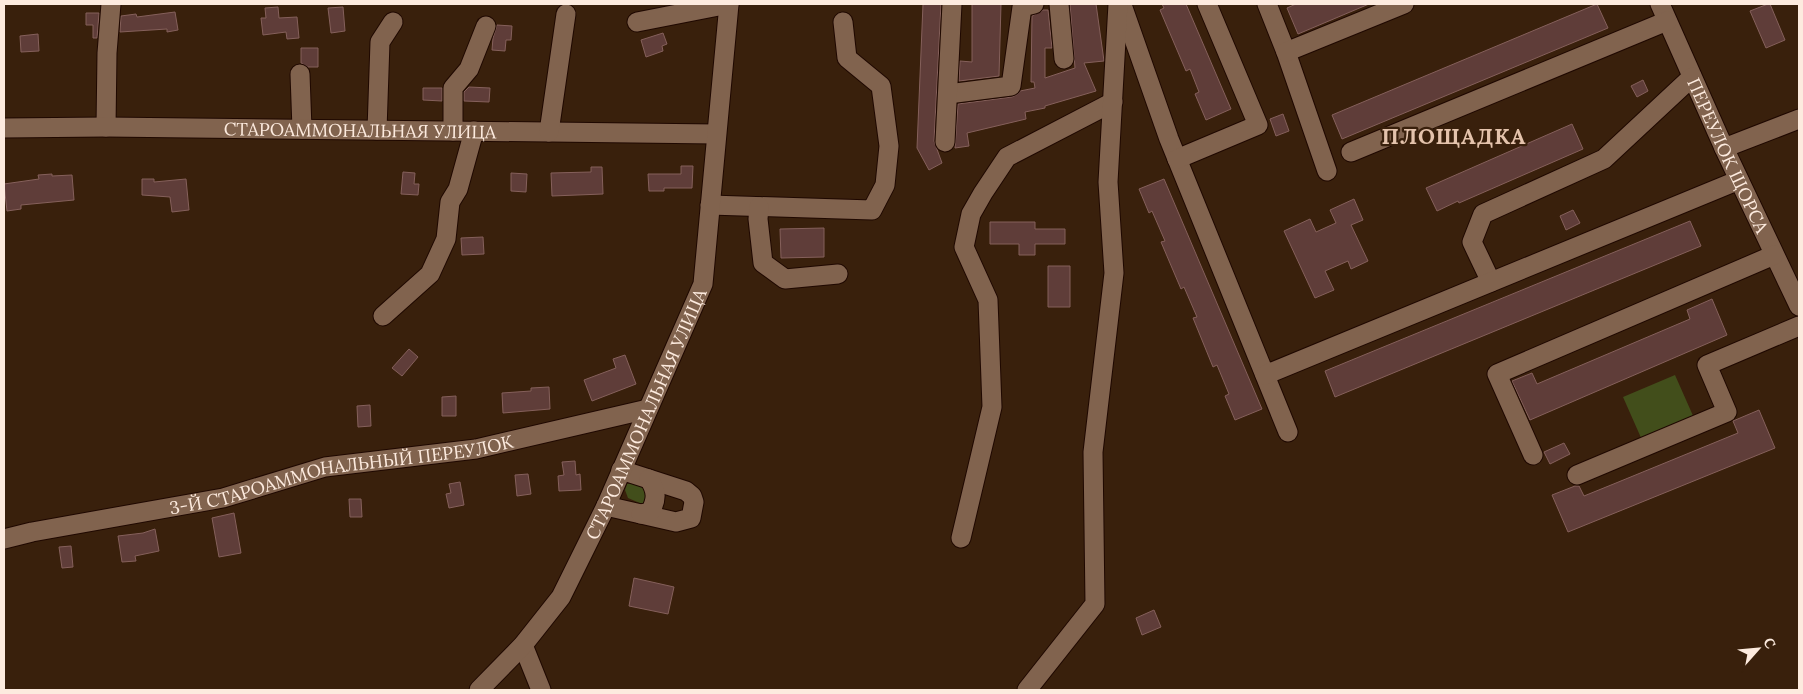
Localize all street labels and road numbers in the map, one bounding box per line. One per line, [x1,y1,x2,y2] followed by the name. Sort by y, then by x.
[1683,74,1774,237] street label: ПЕРЕУЛОК ЩОРСА
[224,117,497,143] street label: СТАРОАММОНАЛЬНАЯ УЛИЦА
[580,284,711,543] street label: СТАРОАММОНАЛЬНАЯ УЛИЦА
[167,429,516,519] street label: 3-Й СТАРОАММОНАЛЬНЫЙ ПЕРЕУЛОК

